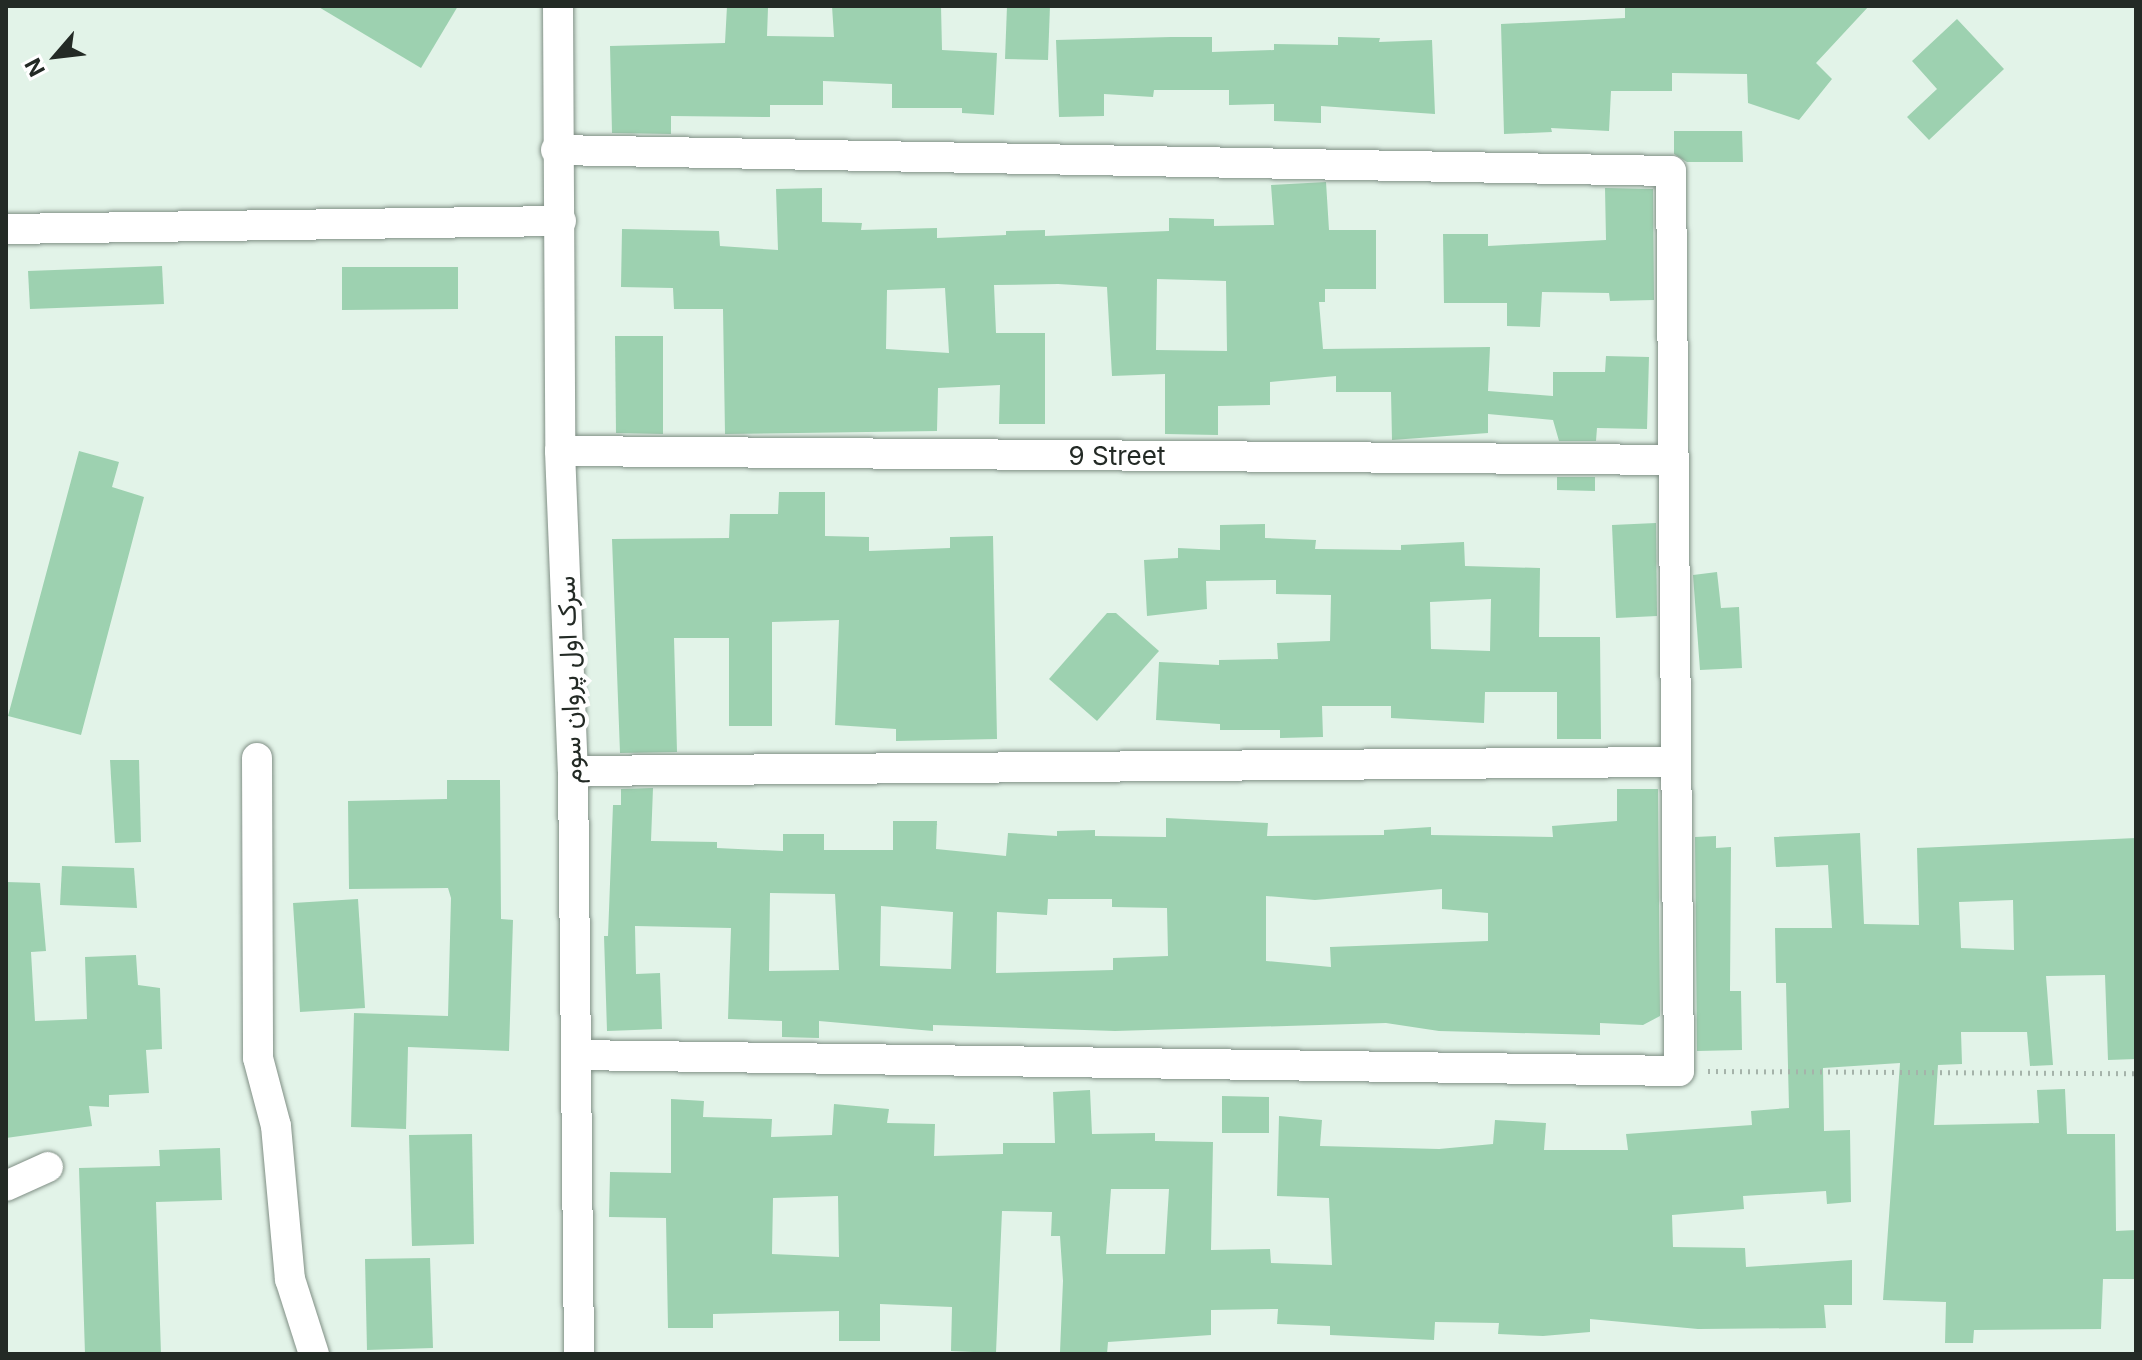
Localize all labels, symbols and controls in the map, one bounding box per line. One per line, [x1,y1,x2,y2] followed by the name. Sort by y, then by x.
[16,16,96,96] north arrow
[19,54,50,81] text: N
[1069,440,1165,472] street label: 9 Street
[550,575,588,785] street label: سرک اول پروان سوم

